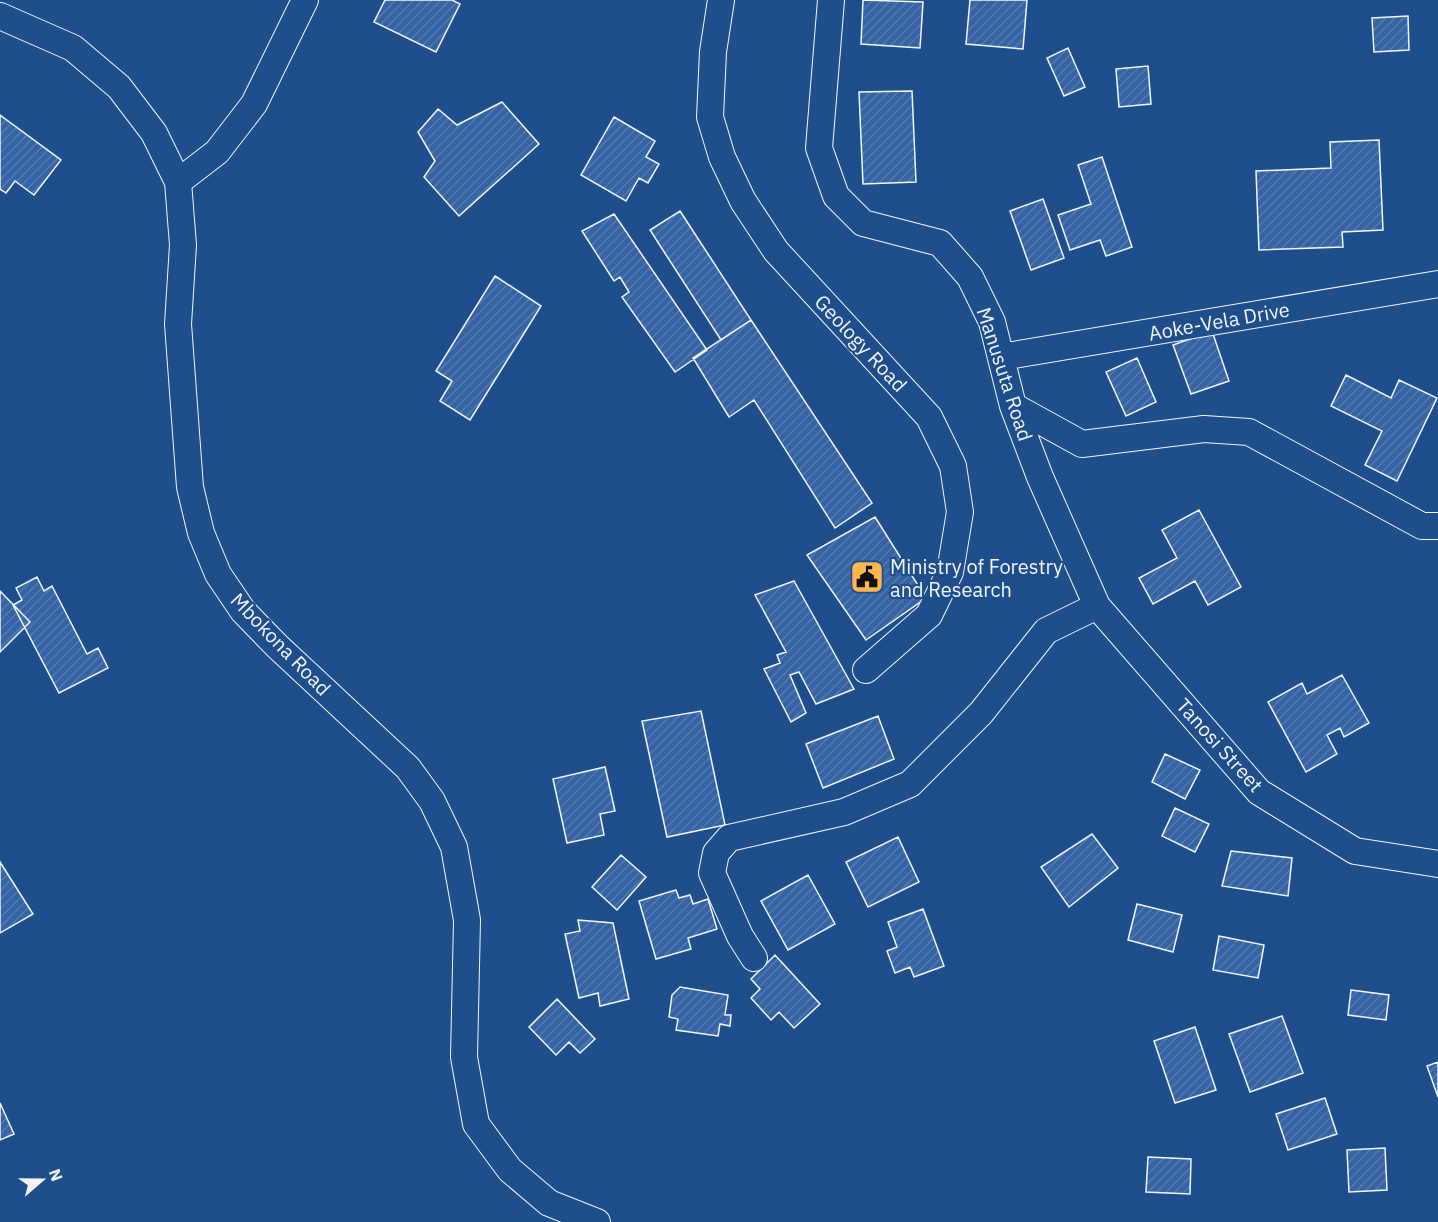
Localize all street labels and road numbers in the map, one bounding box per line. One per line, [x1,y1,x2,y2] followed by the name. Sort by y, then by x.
[809,288,913,398] street label: Geology Road
[1146,295,1292,347] street label: Aoke-Vela Drive
[971,304,1039,444] street label: Manusuta Road
[225,587,337,701] street label: Mbokona Road
[1171,692,1269,798] street label: Tanosi Street

